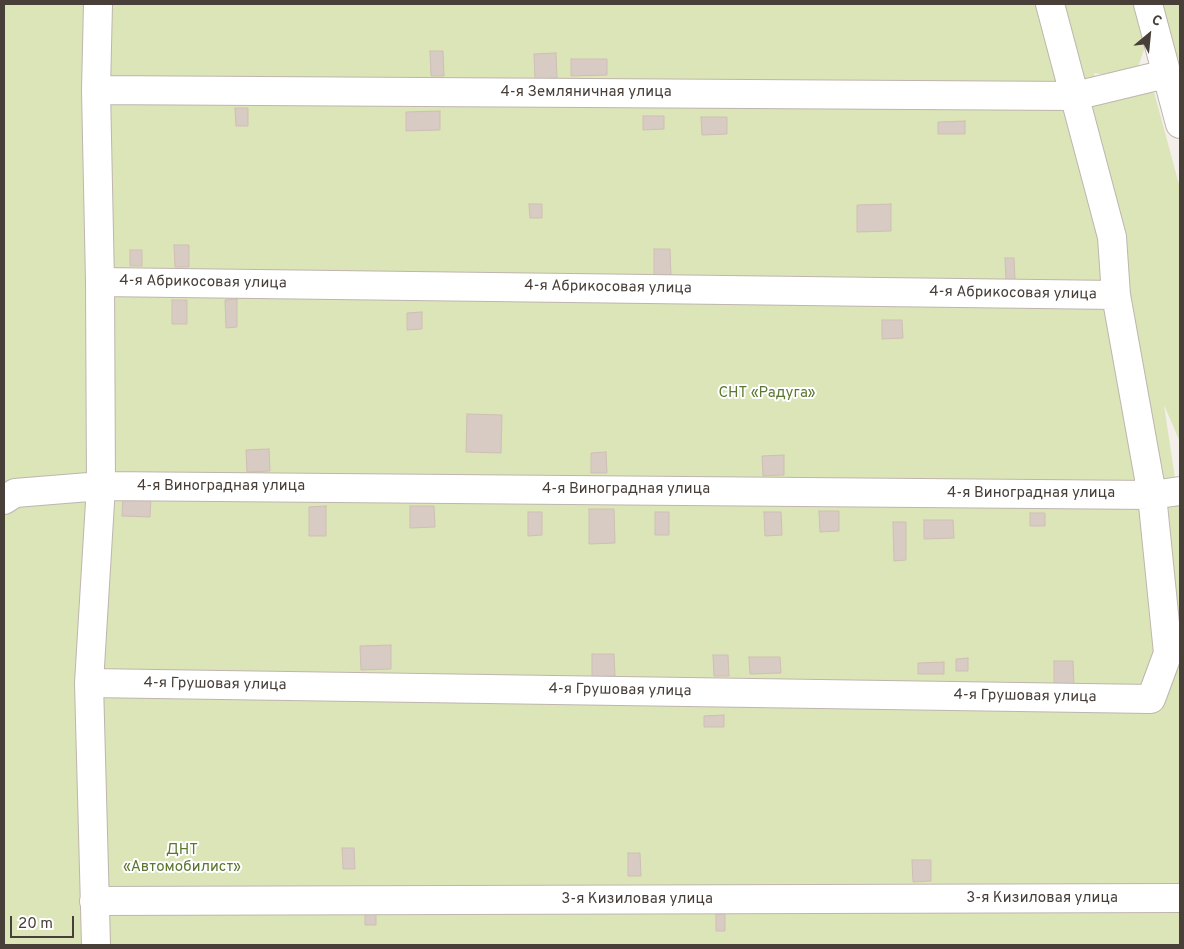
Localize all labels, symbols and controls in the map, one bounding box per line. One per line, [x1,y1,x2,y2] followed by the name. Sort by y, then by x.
[1124,10,1174,60] north arrow
[1148,12,1164,31] text: С
[500,84,672,102] street label: 4-я Земляничная улица
[119,273,287,293] street label: 4-я Абрикосовая улица
[524,278,692,298] street label: 4-я Абрикосовая улица
[929,284,1097,304] street label: 4-я Абрикосовая улица
[718,385,816,403] park label: СНТ «Радуга»
[137,478,305,496] street label: 4-я Виноградная улица
[542,481,710,499] street label: 4-я Виноградная улица
[947,485,1115,503] street label: 4-я Виноградная улица
[143,675,287,695] street label: 4-я Грушовая улица
[548,681,692,701] street label: 4-я Грушовая улица
[953,687,1097,707] street label: 4-я Грушовая улица
[123,842,241,877] park label: ДНТ «Автомобилист»
[966,890,1118,908] street label: 3-я Кизиловая улица
[561,891,713,909] street label: 3-я Кизиловая улица
[12,906,76,938] scale bar
[18,915,53,934] text: 20 m

